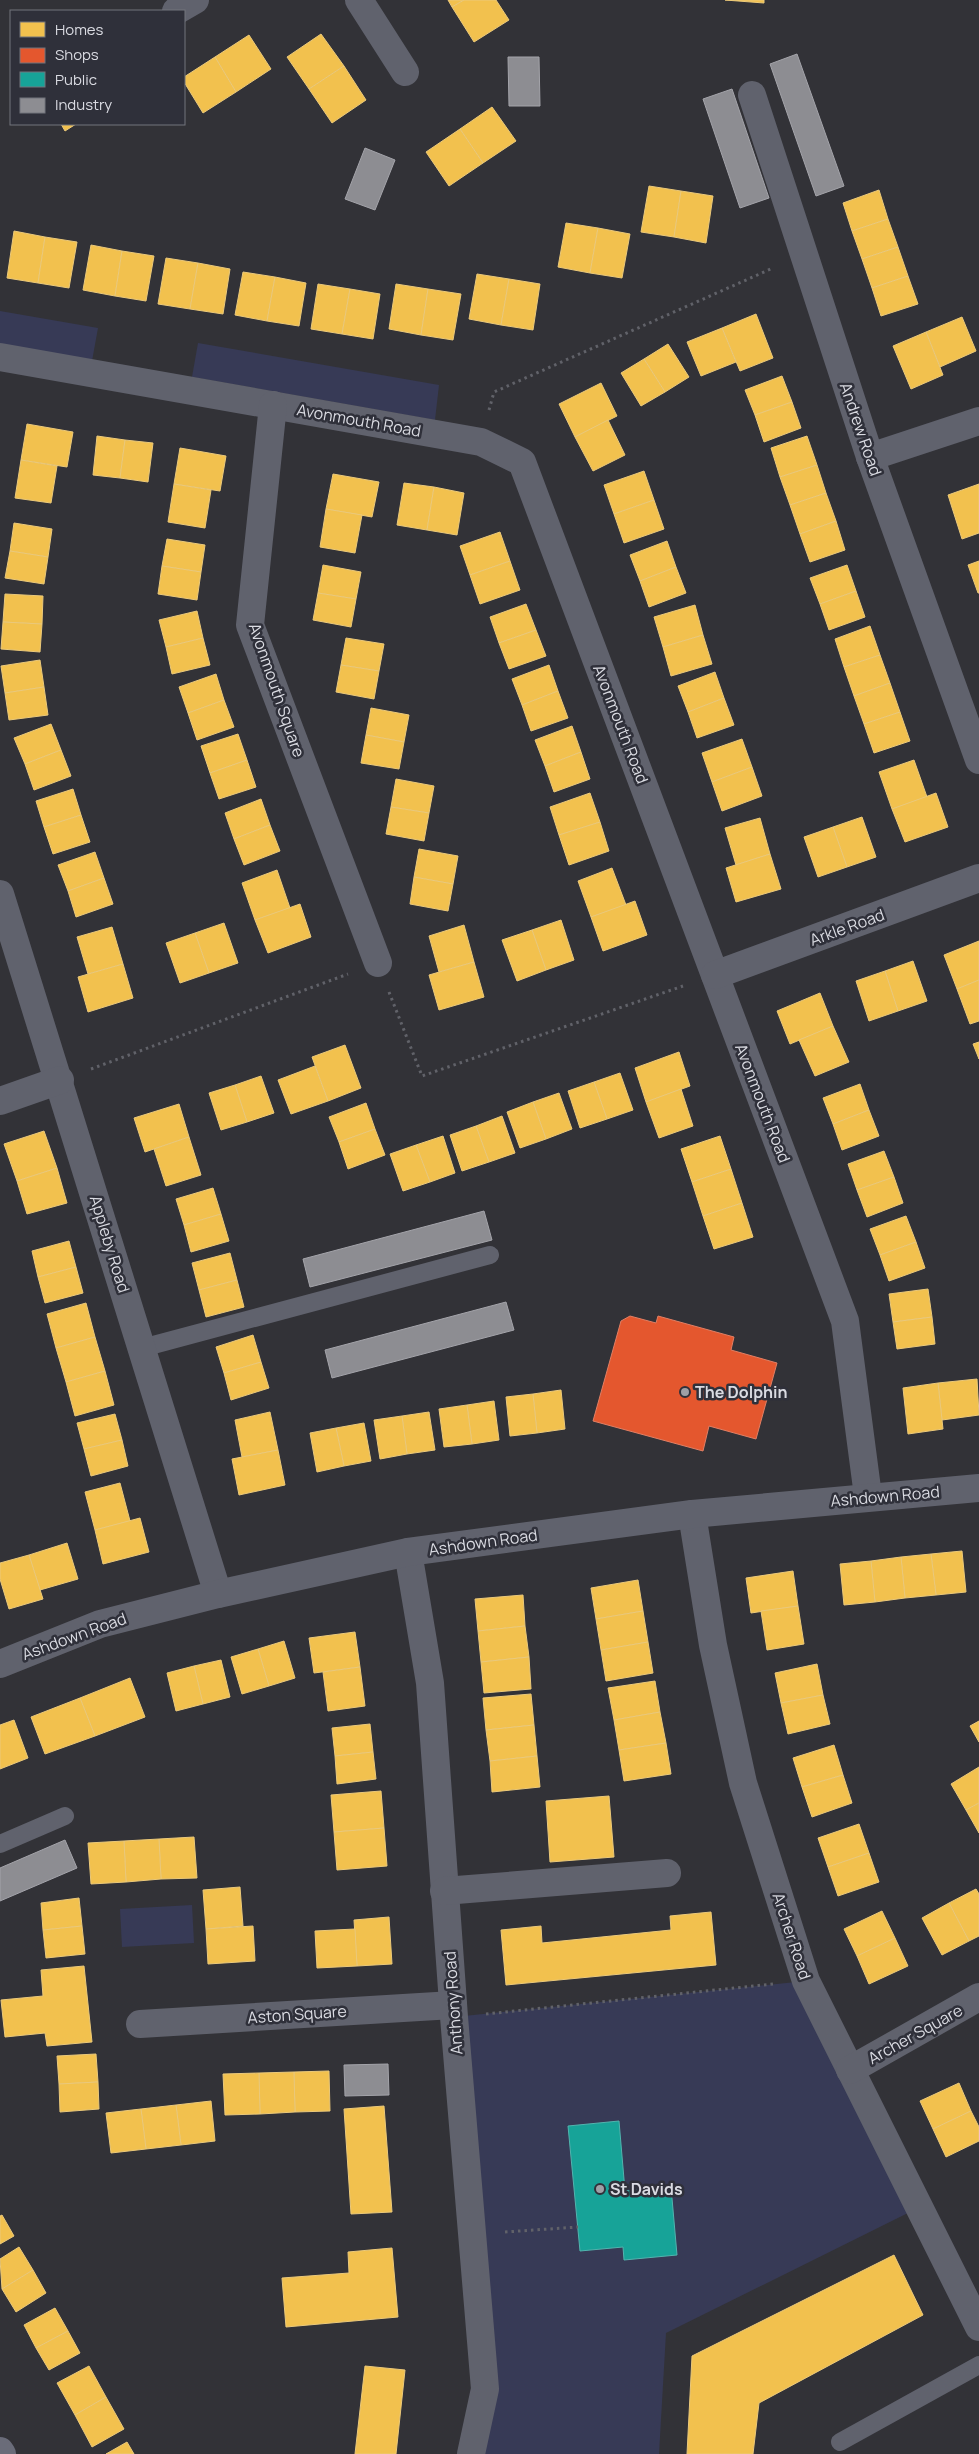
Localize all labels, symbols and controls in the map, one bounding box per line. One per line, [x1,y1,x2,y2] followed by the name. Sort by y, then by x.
[10,10,185,125] legend
[55,19,104,40] text: Homes
[55,44,99,65] text: Shops
[55,69,97,90] text: Public
[55,94,112,115] text: Industry
[835,380,887,478] street label: Andrew Road
[295,398,423,442] street label: Avonmouth Road
[244,620,310,760] street label: Avonmouth Square
[588,661,654,787] street label: Avonmouth Road
[807,903,887,951] street label: Arkle Road
[730,1040,796,1166] street label: Avonmouth Road
[85,1193,135,1295] street label: Appleby Road
[695,1381,788,1403] place label: The Dolphin
[679,1386,691,1398] marker: The Dolphin
[829,1480,941,1512] street label: Ashdown Road
[427,1523,539,1561] street label: Ashdown Road
[19,1607,129,1665] street label: Ashdown Road
[768,1890,816,1982] street label: Archer Road
[438,1950,468,2056] street label: Anthony Road
[864,1999,966,2069] street label: Archer Square
[247,2000,347,2028] street label: Aston Square
[610,2178,683,2200] place label: St Davids
[594,2183,606,2195] marker: St Davids

